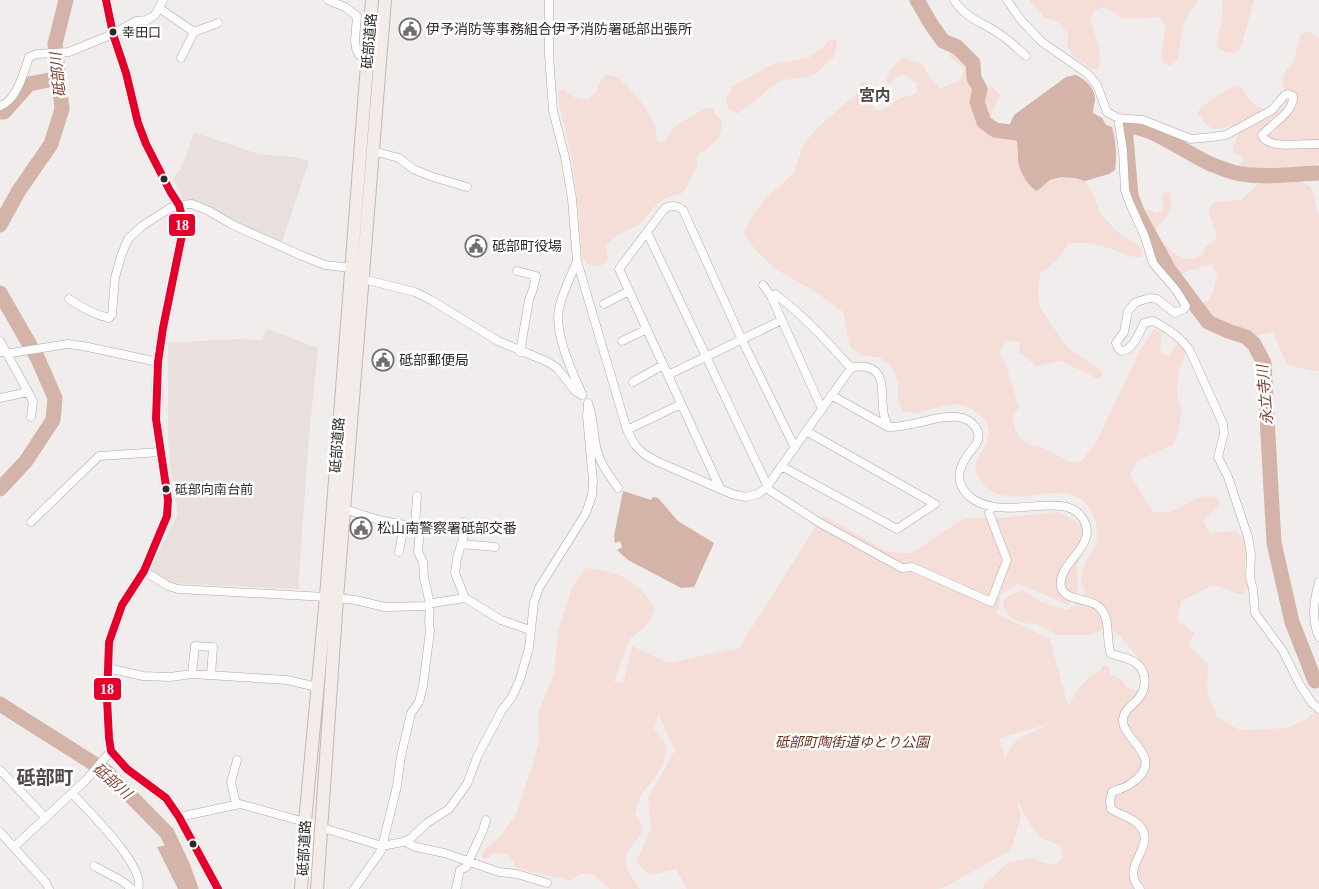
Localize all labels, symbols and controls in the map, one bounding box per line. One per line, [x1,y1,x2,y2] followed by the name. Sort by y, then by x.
[360,12,379,70] street label: 砥部道路
[398,17,422,41] public building icon: 伊予消防等事務組合伊予消防署砥部出張所
[426,21,692,37] place label: 伊予消防等事務組合伊予消防署砥部出張所
[122,25,161,40] place label: 幸田口
[108,27,118,37] marker: 幸田口
[47,50,68,98] water label: 砥部川
[859,87,891,104] district label: 宮内
[159,174,169,184] unlabelled marker
[168,213,196,237] line badge: 18
[175,218,189,233] text: 18
[464,234,488,258] public building icon: 砥部町役場
[492,239,562,254] place label: 砥部町役場
[371,348,395,372] public building icon: 砥部郵便局
[399,353,469,368] place label: 砥部郵便局
[1254,362,1276,426] water label: 永立寺川
[328,417,347,473] street label: 砥部道路
[175,482,253,497] place label: 砥部向南台前
[161,484,171,494] marker: 砥部向南台前
[349,516,373,540] public building icon: 松山南警察署砥部交番
[377,521,517,536] place label: 松山南警察署砥部交番
[93,677,122,701] line badge: 18
[100,682,114,697] text: 18
[775,735,931,750] park label: 砥部町陶街道ゆとり公園
[90,760,136,803] water label: 砥部川
[16,767,74,788] district label: 砥部町
[296,820,313,876] street label: 砥部道路
[188,839,198,849] unlabelled marker

